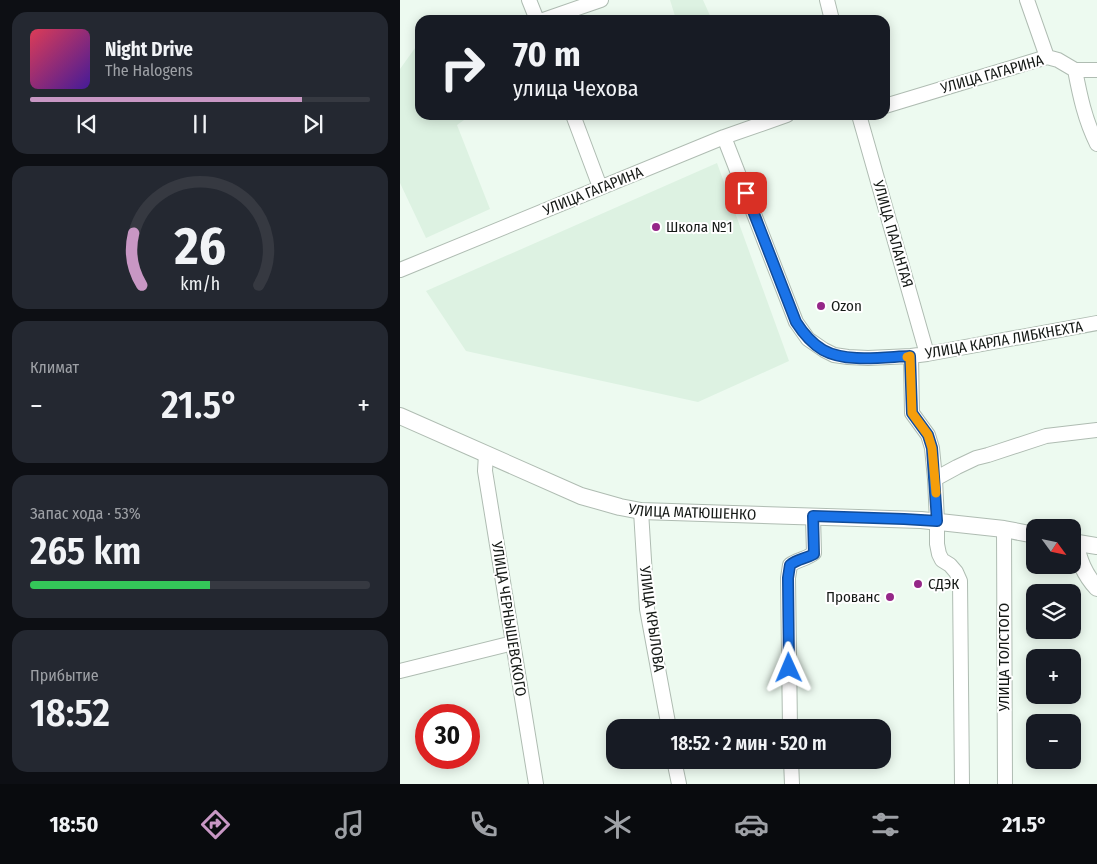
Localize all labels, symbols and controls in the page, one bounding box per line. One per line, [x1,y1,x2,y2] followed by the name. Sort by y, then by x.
[513,33,581,75] text: 70 m
[430,35,495,100] icon: right
[105,38,193,61] text: Night Drive
[938,51,1045,98] street label: УЛИЦА ГАГАРИНА
[105,61,193,80] text: The Halogens
[513,75,639,102] text: улица Чехова
[73,110,101,138] icon: previous
[186,110,214,138] icon: pause
[299,110,327,138] icon: next
[540,163,646,220] street label: УЛИЦА ГАГАРИНА
[725,172,767,214] pin
[869,177,917,290] street label: УЛИЦА ПАЛАНТАЯ
[732,179,760,207] icon: arrive
[173,215,226,278] text: 26
[666,218,733,236] place label: Школа №1
[650,221,662,233] marker: Школа №1
[180,273,220,295] text: km/h
[831,297,862,315] place label: Ozon
[815,300,827,312] marker: Ozon
[923,317,1084,363] street label: УЛИЦА КАРЛА ЛИБКНЕХТА
[30,358,79,377] text: Климат
[161,382,239,428] text: 21.5°
[30,389,43,422] text: −
[357,389,370,422] text: +
[626,500,757,524] street label: УЛИЦА МАТЮШЕНКО
[30,504,141,523] text: Запас хода · 53%
[1026,519,1081,574] north arrow
[1026,519,1081,769] map controls
[30,528,141,574] text: 265 km
[488,539,530,698] street label: УЛИЦА ЧЕРНЫШЕВСКОГО
[636,564,668,673] street label: УЛИЦА КРЫЛОВА
[928,575,959,593] place label: СДЭК
[912,578,924,590] marker: СДЭК
[1026,584,1081,639] button: layers
[826,588,881,606] place label: Прованс
[884,591,896,603] marker: Прованс
[995,603,1013,712] street label: УЛИЦА ТОЛСТОГО
[762,641,814,693] position arrow
[1026,649,1081,704] button: +
[30,666,99,685] text: Прибытие
[30,690,110,736] text: 18:52
[415,704,480,769] speed limit sign: 30
[1026,714,1081,769] button: −
[670,732,827,755] text: 18:52 · 2 мин · 520 m
[198,807,233,842] icon: directions
[332,807,367,842] icon: music
[466,807,501,842] icon: phone
[600,807,635,842] icon: climate
[734,807,769,842] icon: car
[868,807,903,842] icon: filters
[50,811,99,838] text: 18:50
[1002,811,1047,838] text: 21.5°

